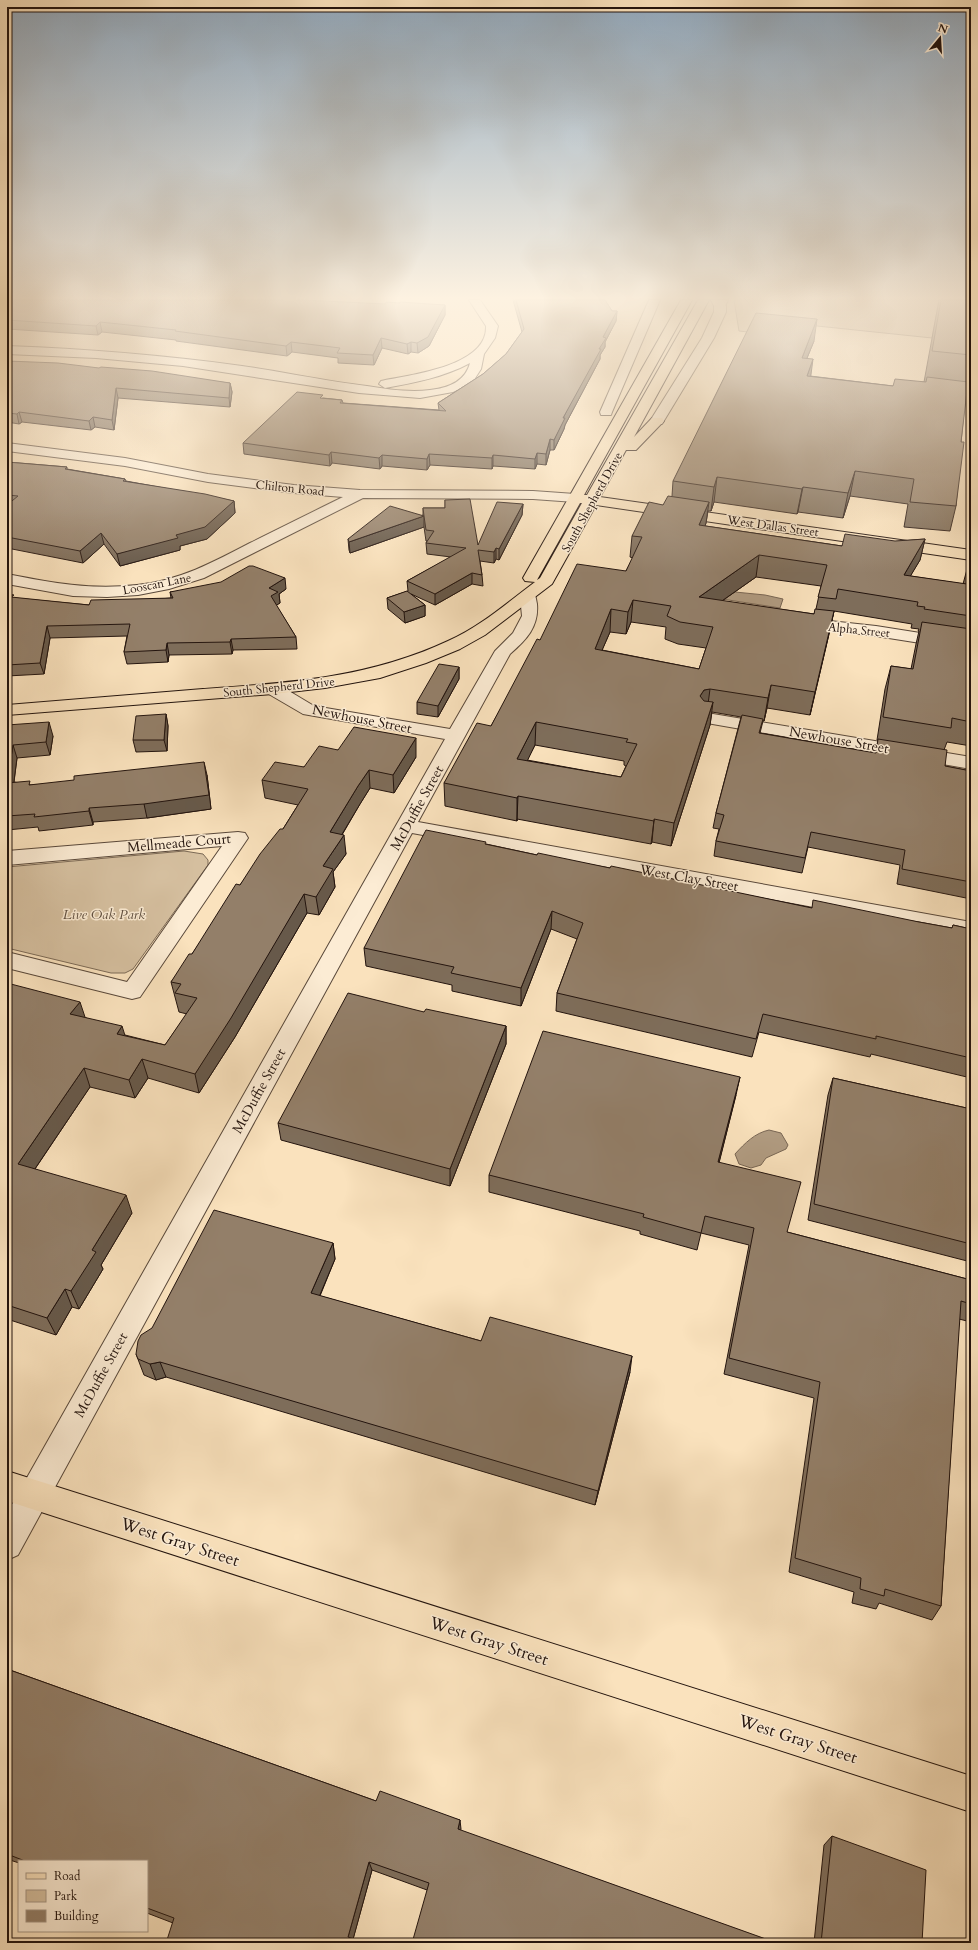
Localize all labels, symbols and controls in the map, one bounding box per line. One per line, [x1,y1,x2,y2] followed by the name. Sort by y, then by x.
[920,18,960,58] north arrow
[936,20,950,38] text: N
[558,449,626,555] street label: South Shepherd Drive
[255,476,326,500] street label: Chilton Road
[725,512,820,540] street label: West Dallas Street
[121,569,193,599] street label: Looscan Lane
[827,619,891,641] street label: Alpha Street
[222,673,336,701] street label: South Shepherd Drive
[311,700,414,738] street label: Newhouse Street
[788,722,891,758] street label: Newhouse Street
[386,762,448,854] street label: McDuffie Street
[126,829,232,857] street label: Mellmeade Court
[637,860,740,896] street label: West Clay Street
[63,905,145,924] park label: Live Oak Park
[228,1045,290,1137] street label: McDuffie Street
[70,1329,132,1421] street label: McDuffie Street
[117,1512,243,1572] street label: West Gray Street
[426,1611,552,1671] street label: West Gray Street
[735,1709,861,1769] street label: West Gray Street
[18,1860,148,1932] legend
[54,1868,81,1884] text: Road
[54,1888,78,1904] text: Park
[54,1908,99,1924] text: Building

